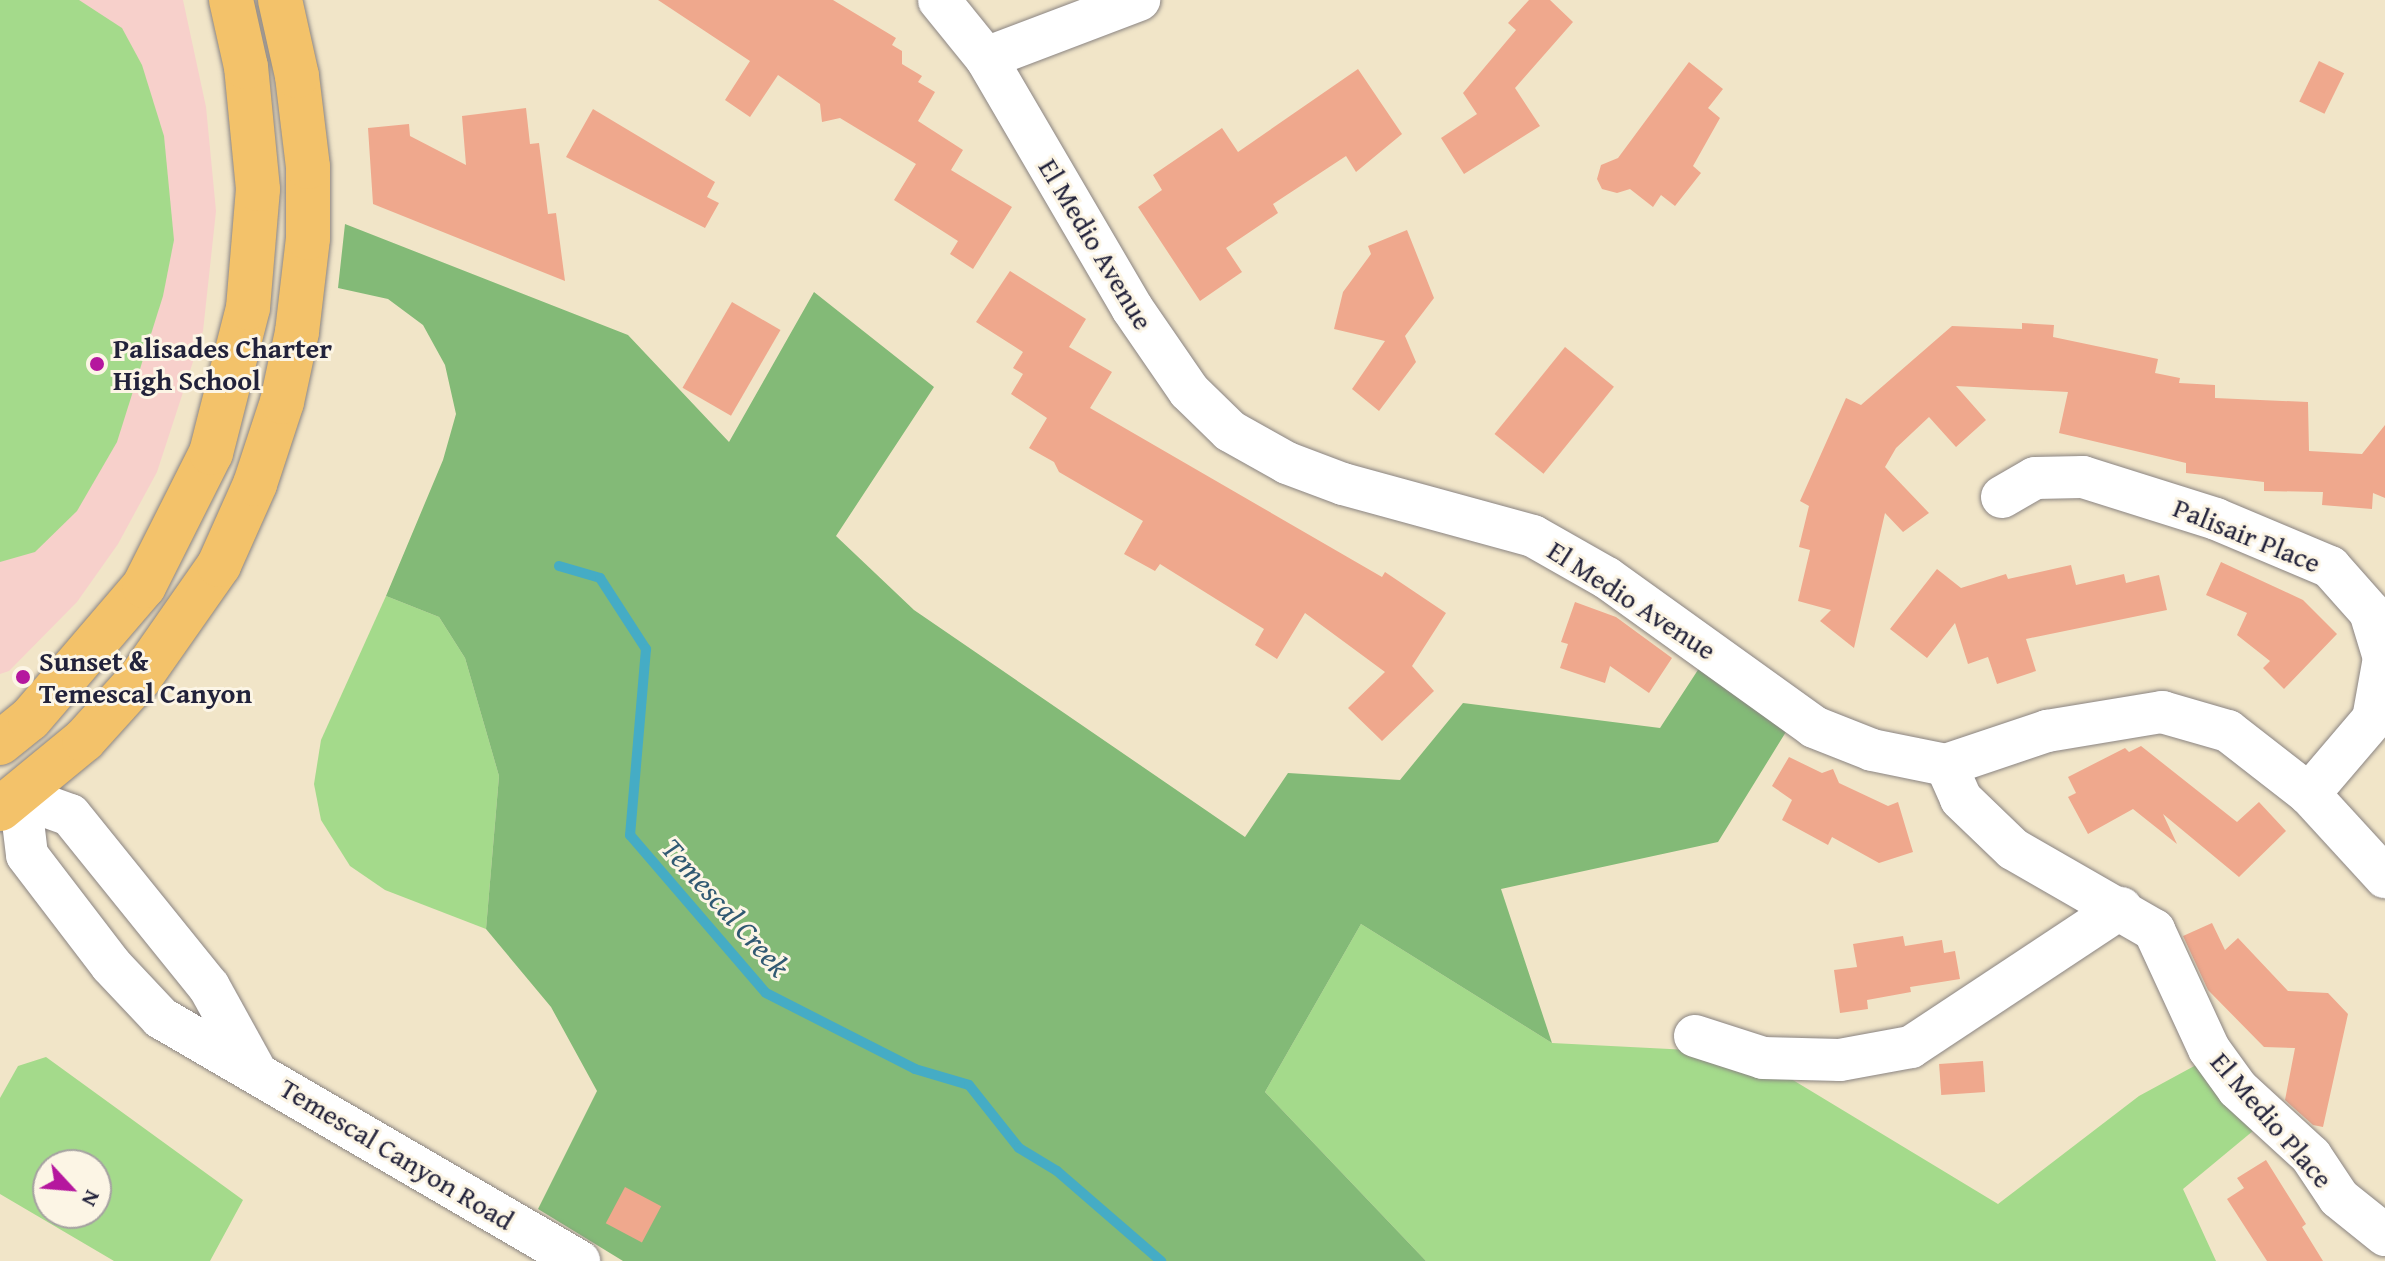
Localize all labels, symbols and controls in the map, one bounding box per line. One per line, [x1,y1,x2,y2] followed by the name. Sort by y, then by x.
[1032,152,1160,336] street label: El Medio Avenue
[113,331,332,397] place label: Palisades Charter High School
[88,355,106,373] marker: Palisades Charter High School
[2169,490,2325,580] street label: Palisair Place
[1542,533,1722,667] street label: El Medio Avenue
[39,644,252,710] place label: Sunset & Temescal Canyon
[14,668,32,686] marker: Sunset & Temescal Canyon
[654,830,798,984] water label: Temescal Creek
[2204,1045,2340,1195] street label: El Medio Place
[274,1071,520,1237] street label: Temescal Canyon Road
[32,1149,112,1229] north arrow
[74,1185,109,1212] text: N

